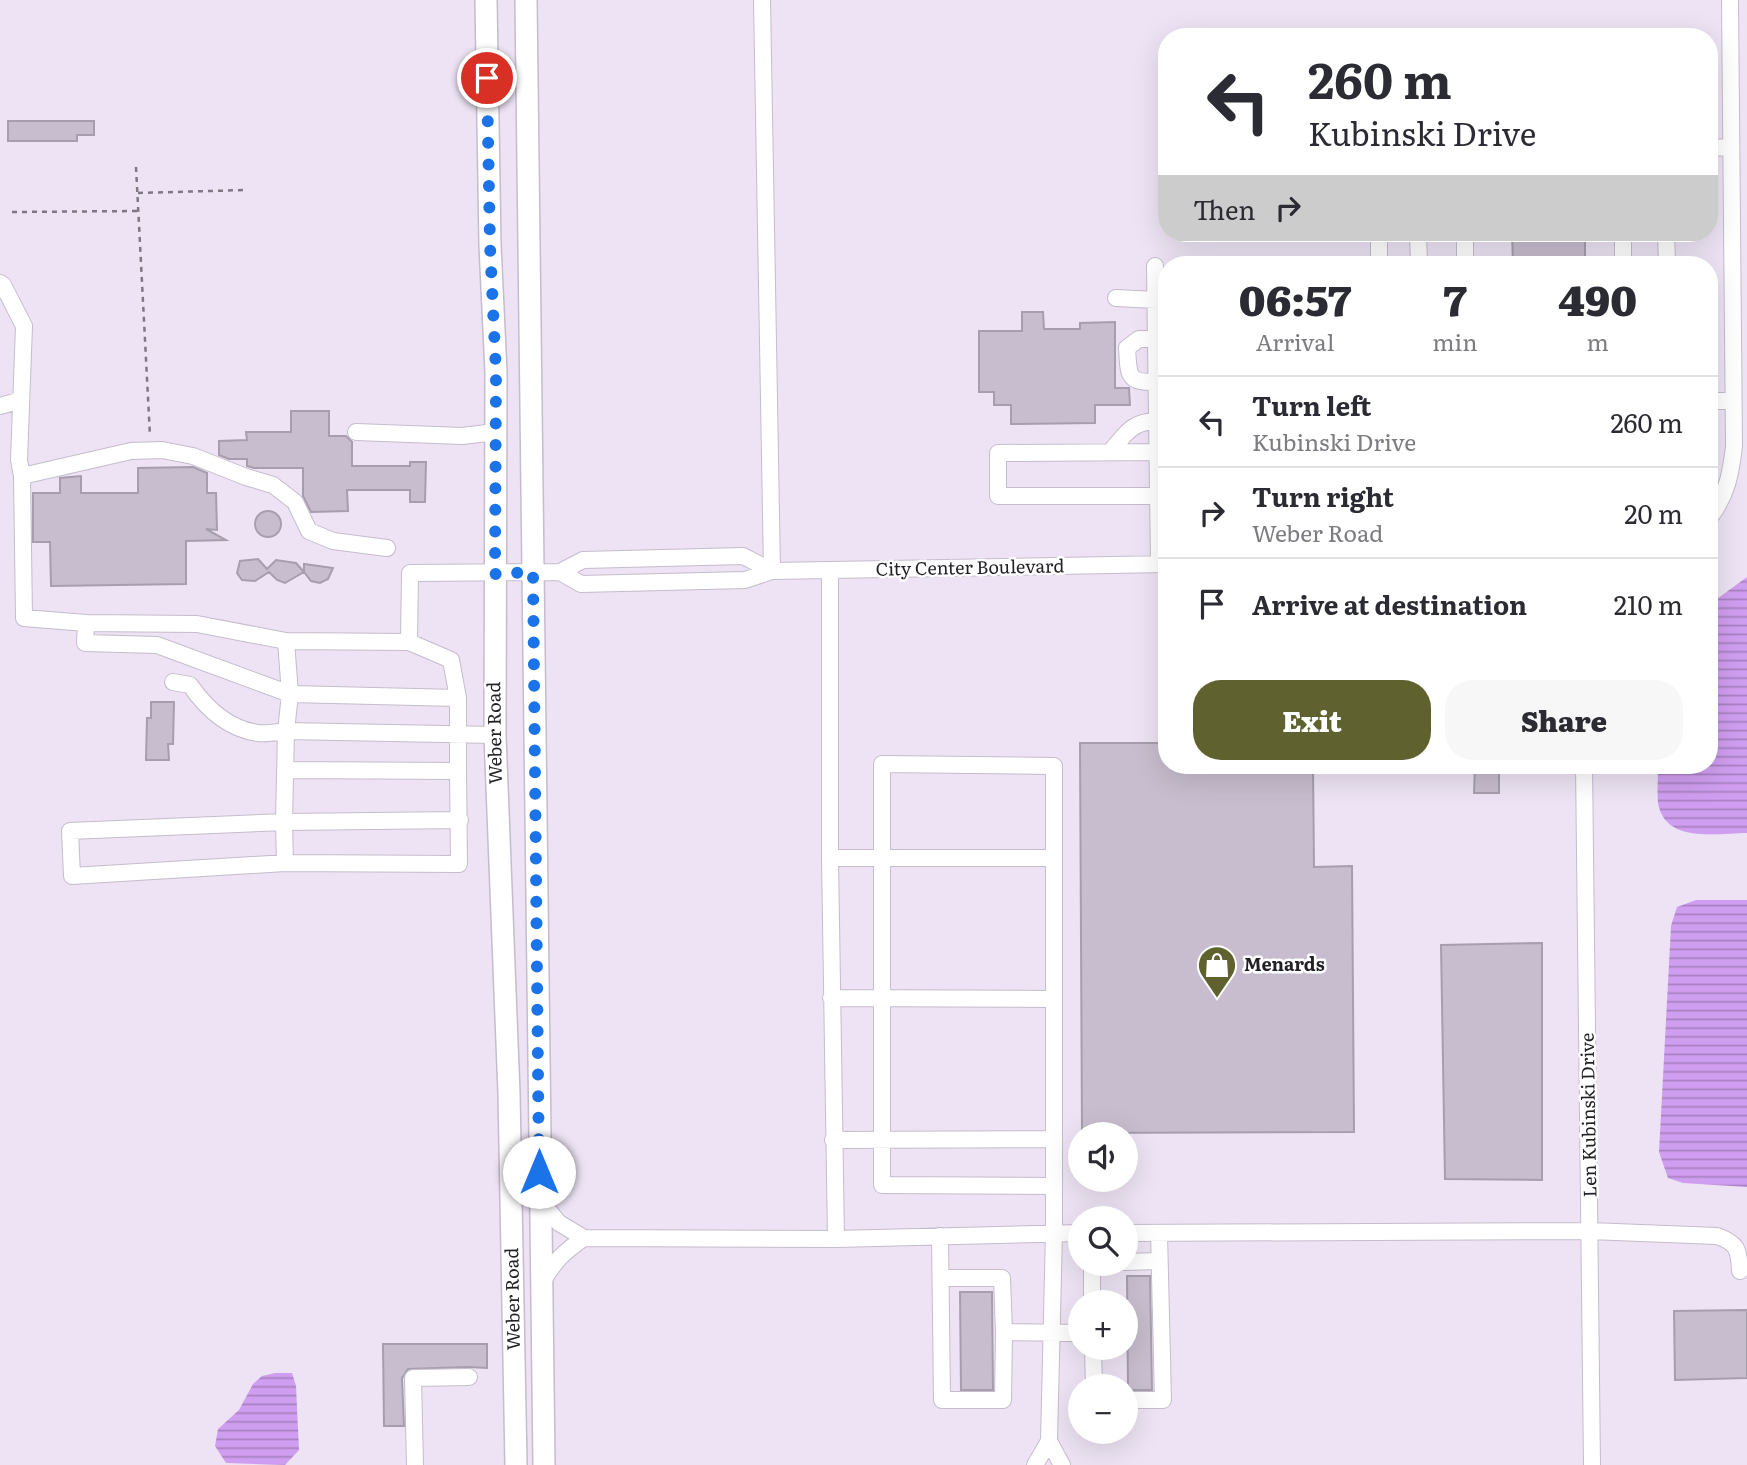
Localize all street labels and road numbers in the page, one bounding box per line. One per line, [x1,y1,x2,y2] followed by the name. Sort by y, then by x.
[875,551,1065,582] street label: City Center Boulevard
[479,681,508,785] street label: Weber Road
[1573,1033,1602,1198] street label: Len Kubinski Drive
[497,1247,526,1351] street label: Weber Road

